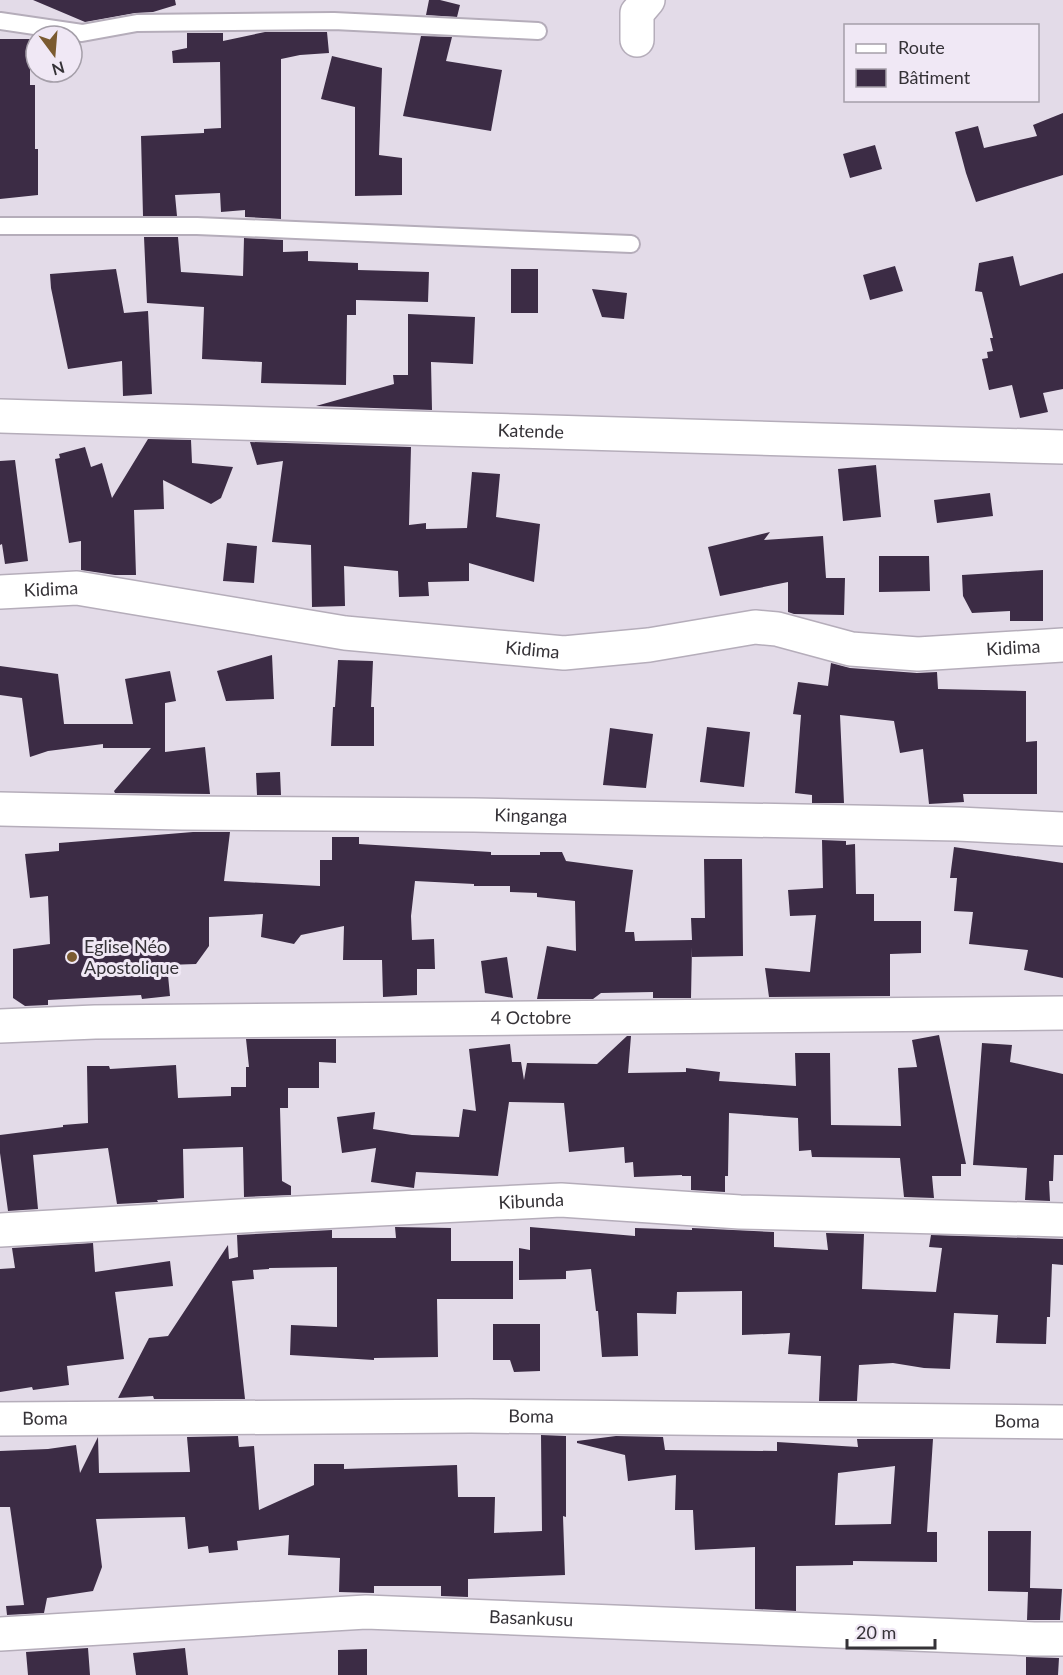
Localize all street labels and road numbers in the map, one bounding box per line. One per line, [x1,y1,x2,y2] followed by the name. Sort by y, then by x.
[497,419,564,442] street label: Katende
[23,576,79,601] street label: Kidima
[985,634,1041,660] street label: Kidima
[504,636,561,663] street label: Kidima
[494,803,568,827] street label: Kinganga
[491,1006,571,1028] street label: 4 Octobre
[498,1188,564,1213] street label: Kibunda
[508,1404,554,1427] street label: Boma
[22,1407,68,1429] street label: Boma
[994,1409,1040,1432] street label: Boma
[489,1605,574,1630] street label: Basankusu

